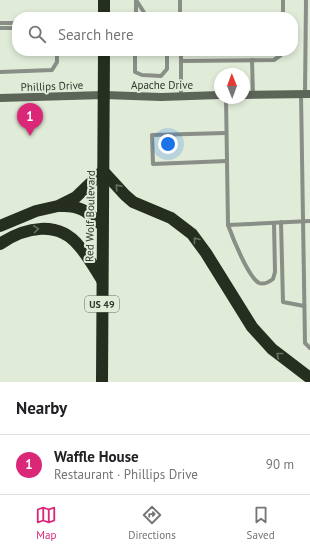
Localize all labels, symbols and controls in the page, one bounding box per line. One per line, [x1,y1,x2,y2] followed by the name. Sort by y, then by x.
[12,12,298,56] search box
[26,23,48,45] icon: search
[58,25,134,44] text: Search here
[214,68,250,104] north arrow
[20,78,84,94] street label: Phillips Drive
[131,78,193,92] street label: Apache Drive
[17,103,43,136] pin: 1
[158,134,178,154] your location
[82,170,98,262] street label: Red Wolf Boulevard
[115,184,122,192] one-way arrow
[33,225,39,234] one-way arrow
[194,237,201,244] one-way arrow
[85,296,119,312] road number: US 49
[276,353,283,360] one-way arrow
[16,397,67,419] text: Nearby
[54,447,139,466] text: Waffle House
[25,456,33,473] text: 1
[266,456,294,473] text: 90 m
[54,466,198,483] text: Restaurant · Phillips Drive
[35,504,57,542] tab: Map
[128,504,176,542] tab: Directions
[247,504,275,542] tab: Saved

